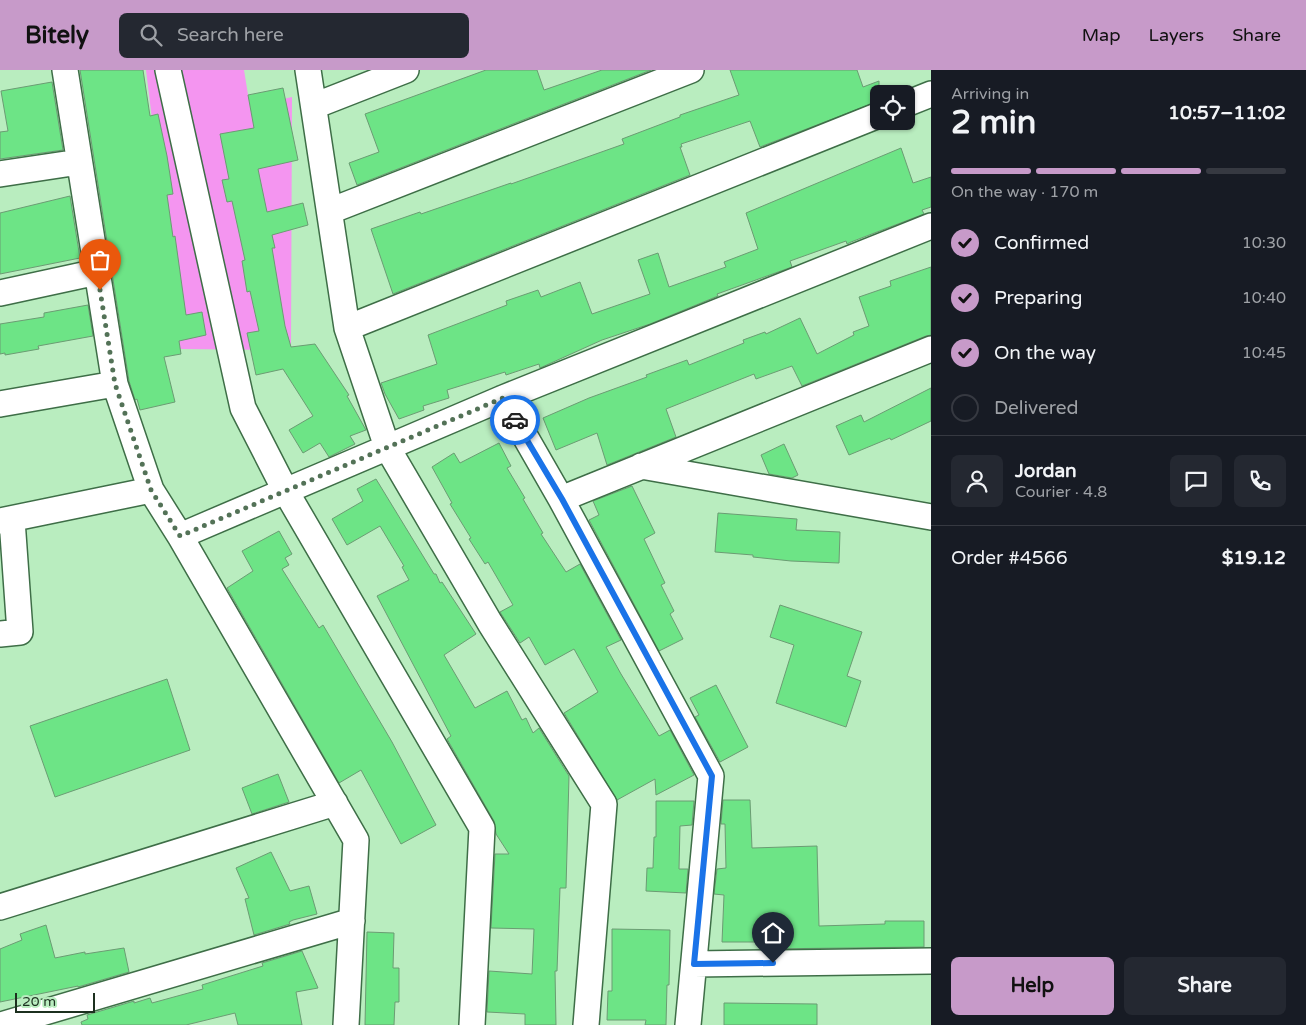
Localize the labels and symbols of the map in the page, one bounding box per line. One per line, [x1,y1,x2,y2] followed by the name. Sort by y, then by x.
[79,239,121,290] pin
[490,395,540,445] courier
[752,912,794,963] pin
[15,990,95,1013] scale bar

